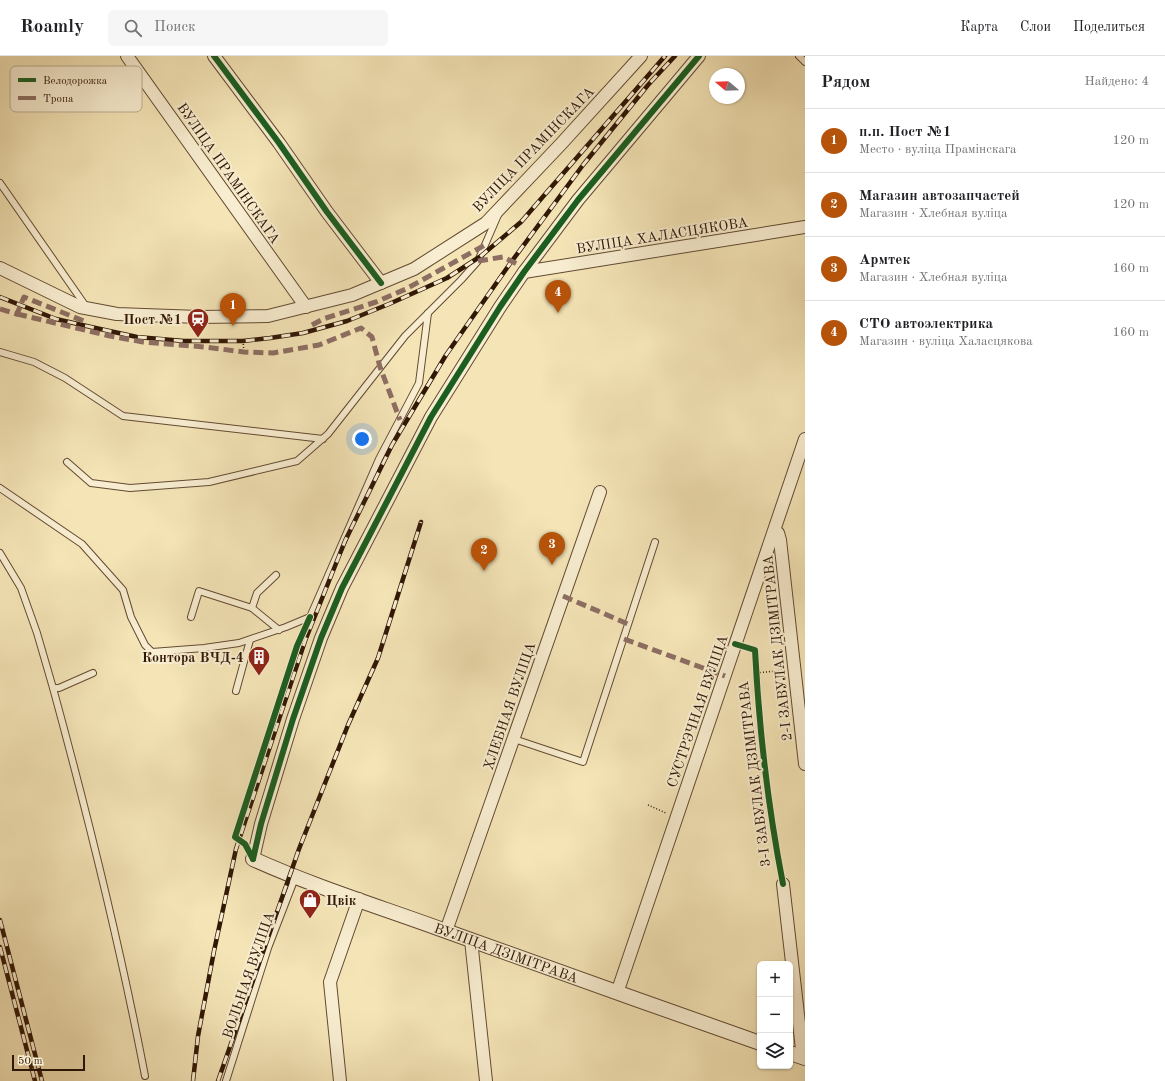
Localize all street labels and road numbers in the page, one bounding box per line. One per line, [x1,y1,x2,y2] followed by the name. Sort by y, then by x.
[470,84,597,215] street label: ВУЛІЦА ПРАМІНСКАГА
[174,101,282,247] street label: ВУЛІЦА ПРАМІНСКАГА
[575,215,749,256] street label: ВУЛІЦА ХАЛАСЦЯКОВА
[761,554,795,742] street label: 2-І ЗАВУЛАК ДЗІМІТРАВА
[665,633,731,789] street label: СУСТРЭЧНАЯ ВУЛІЦА
[481,640,539,772] street label: ХЛЕБНАЯ ВУЛІЦА
[737,680,773,868] street label: 3-І ЗАВУЛАК ДЗІМІТРАВА
[221,910,277,1041] street label: ВОЛЬНАЯ ВУЛІЦА
[432,921,580,986] street label: ВУЛІЦА ДЗІМІТРАВА

